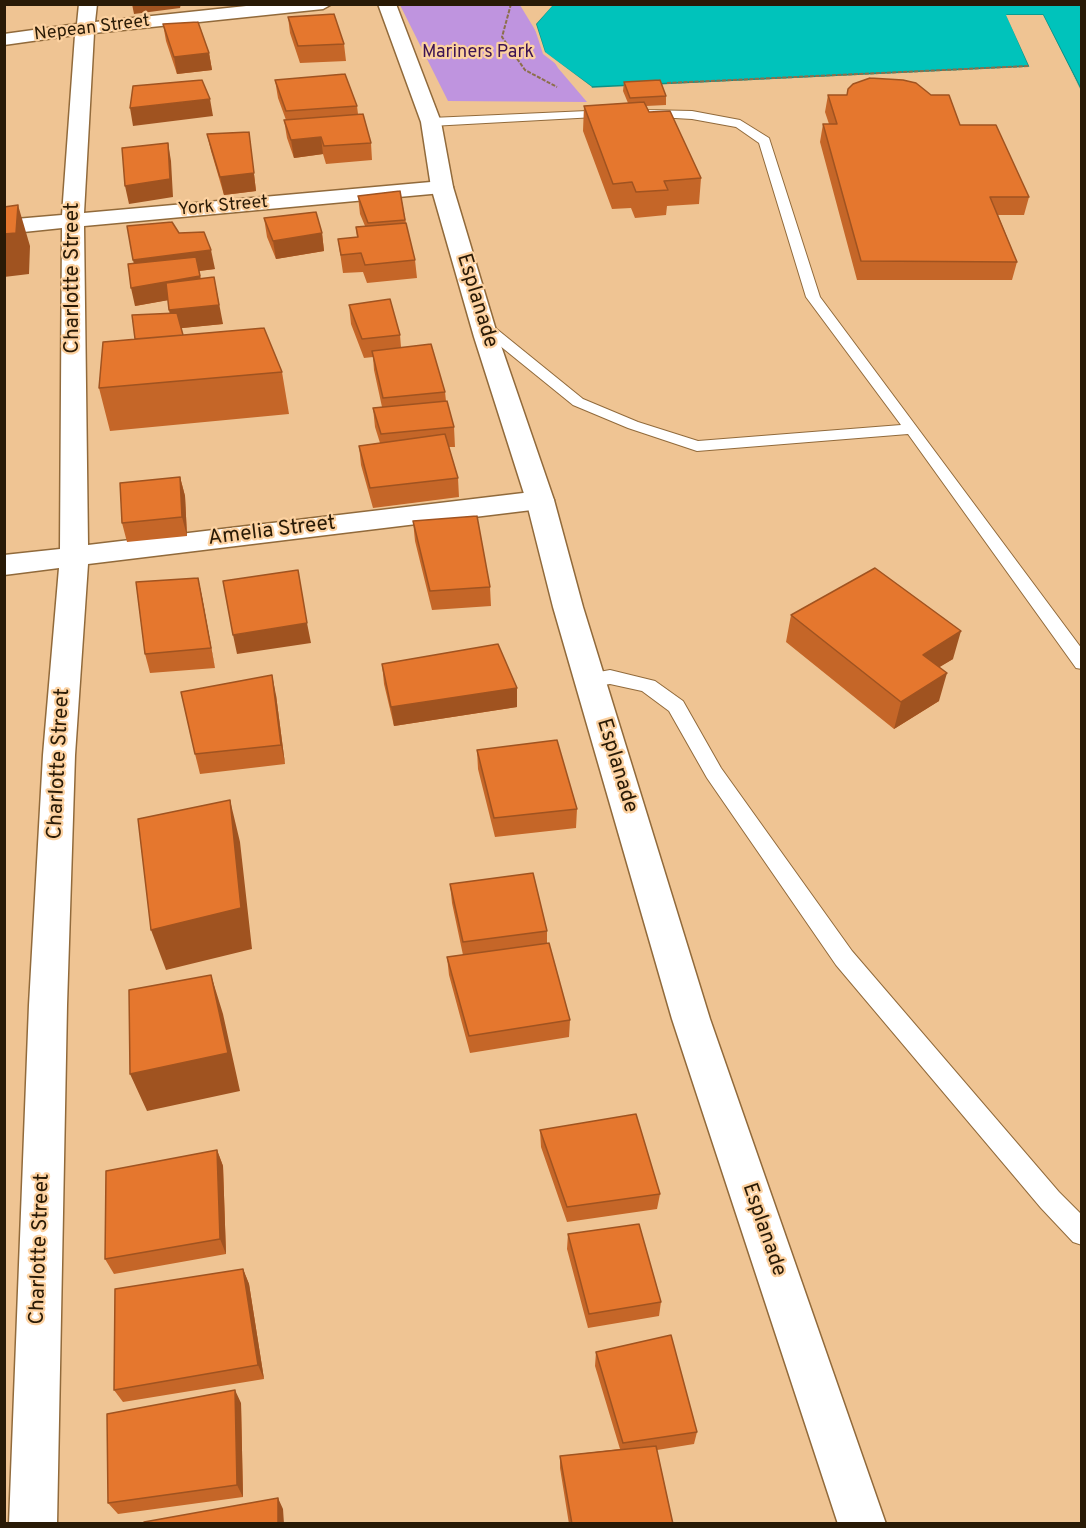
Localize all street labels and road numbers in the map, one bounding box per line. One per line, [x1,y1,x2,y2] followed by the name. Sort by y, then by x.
[33,11,151,47] street label: Nepean Street
[177,192,269,222] street label: York Street
[61,202,87,354] street label: Charlotte Street
[450,251,502,351] street label: Esplanade
[207,512,337,552] street label: Amelia Street
[43,688,77,840] street label: Charlotte Street
[590,716,642,816] street label: Esplanade
[26,1173,56,1325] street label: Charlotte Street
[735,1180,791,1280] street label: Esplanade

